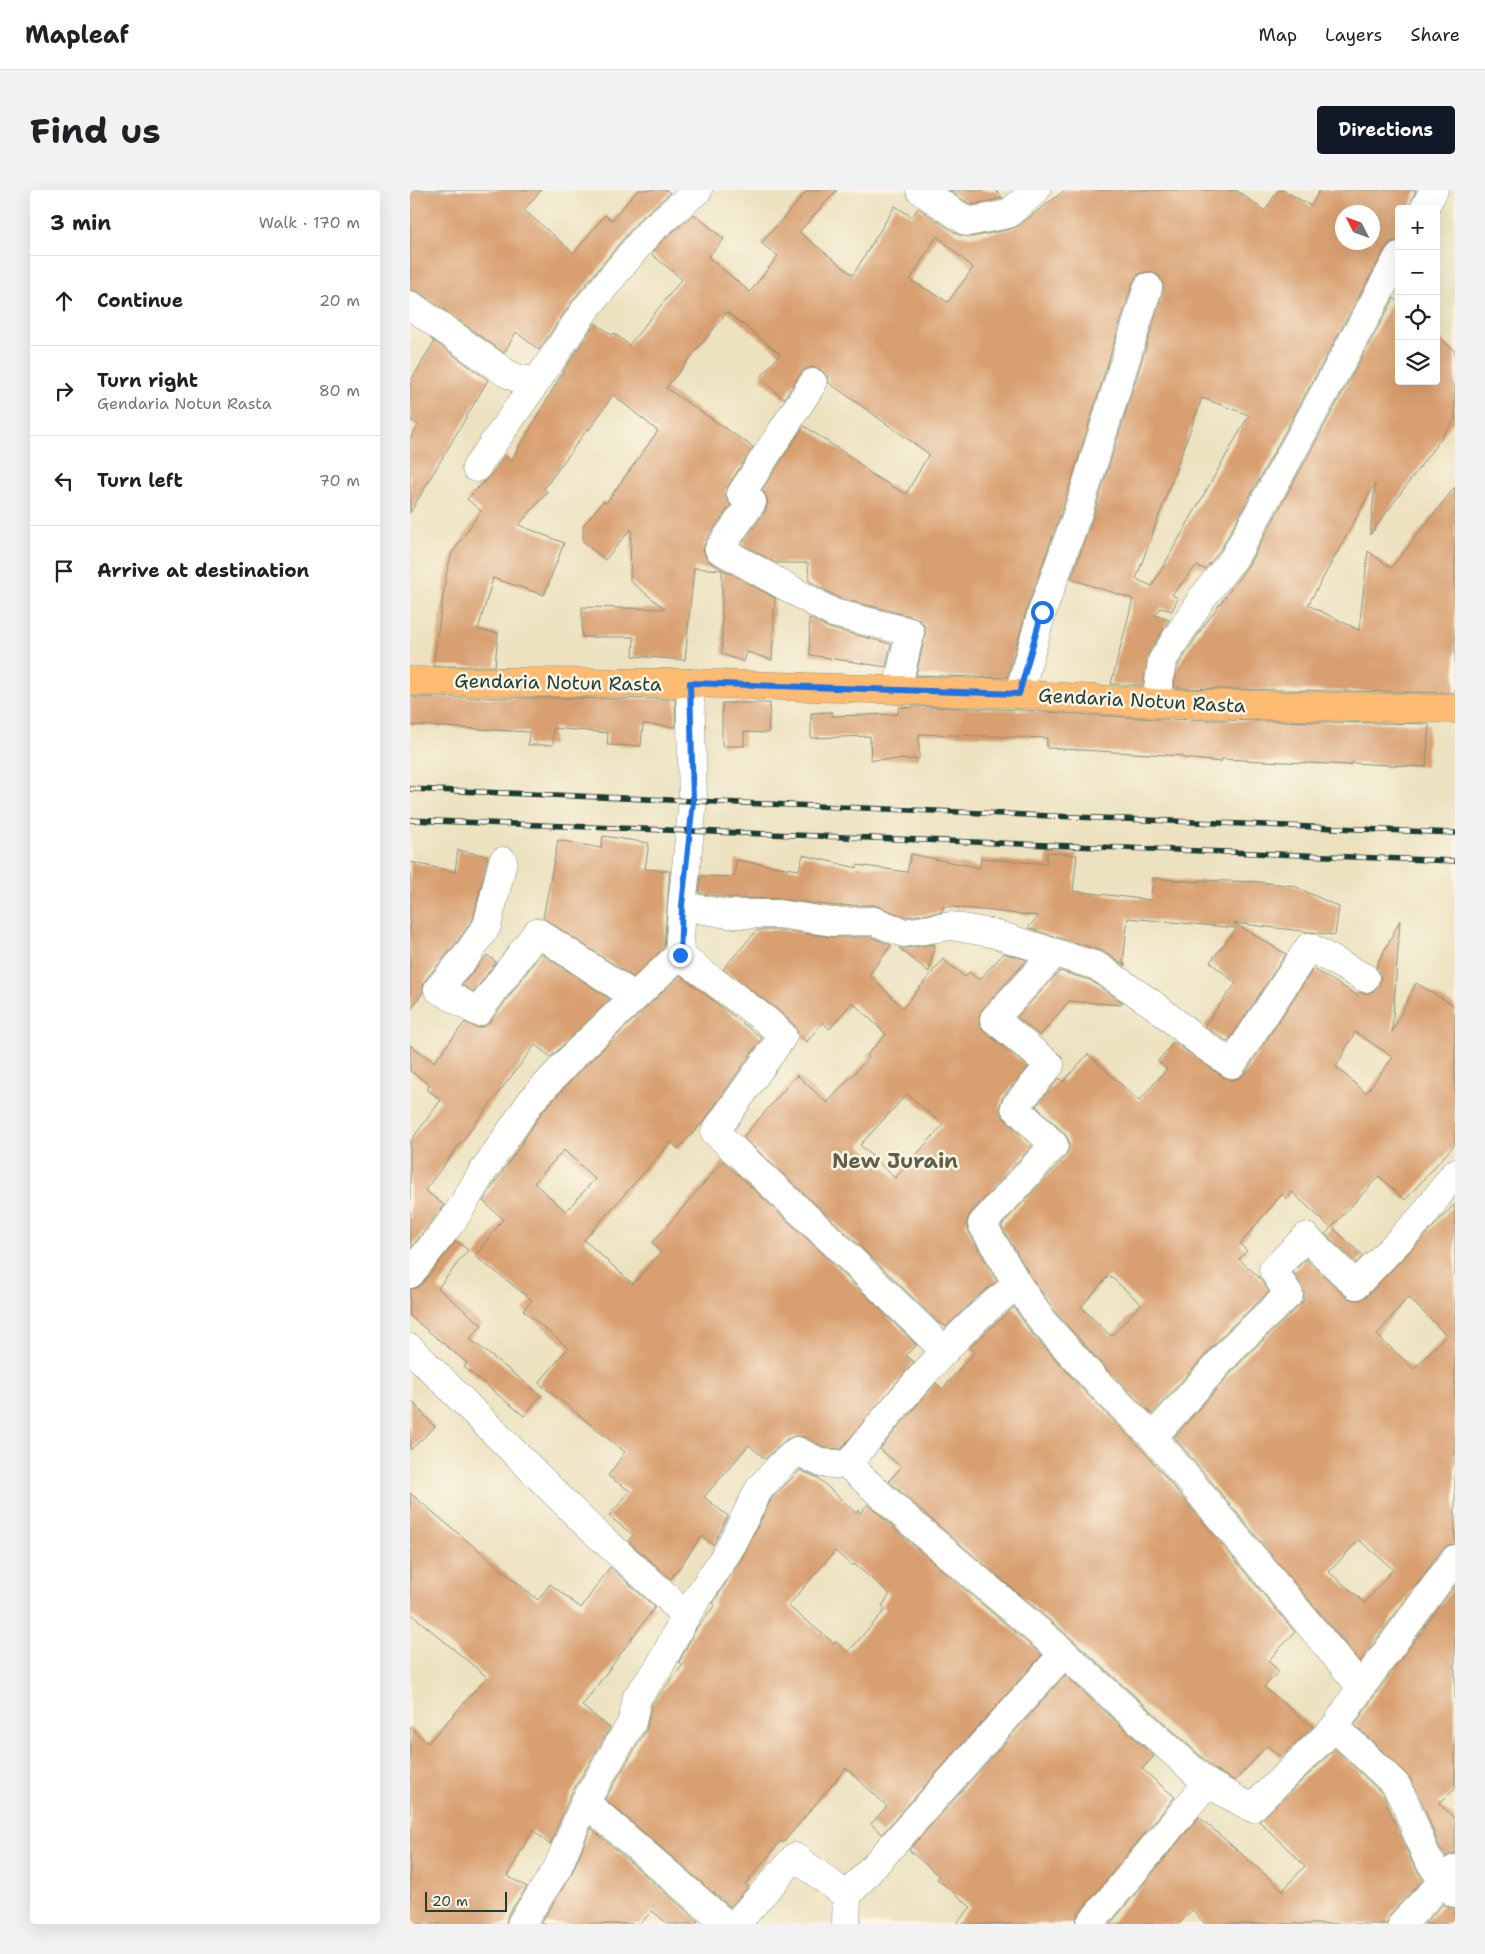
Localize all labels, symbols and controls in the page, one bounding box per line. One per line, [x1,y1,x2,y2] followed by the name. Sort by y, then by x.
[25,19,129,51] text: Mapleaf
[1259,23,1297,47] text: Map
[1325,23,1382,47] text: Layers
[1410,23,1460,47] text: Share
[1317,106,1455,154] button: Directions
[30,107,161,154] text: Find us
[1335,205,1380,250] north arrow
[1395,205,1440,385] map controls
[1395,205,1440,250] button: +
[50,209,111,237] text: 3 min
[259,212,360,233] text: Walk · 170 m
[1395,250,1440,295] button: −
[50,287,78,315] icon: ahead
[97,288,183,313] text: Continue
[319,290,360,311] text: 20 m
[1395,295,1440,340] button: locate
[1395,340,1440,385] button: layers
[97,368,198,393] text: Turn right
[50,377,78,405] icon: right
[319,380,360,401] text: 80 m
[97,393,272,414] text: Gendaria Notun Rasta
[50,467,78,495] icon: left
[97,468,183,493] text: Turn left
[319,470,360,491] text: 70 m
[50,557,78,585] icon: arrive
[97,558,309,583] text: Arrive at destination
[1031,601,1054,624] route start
[454,668,662,697] street label: Gendaria Notun Rasta
[1038,683,1246,718] street label: Gendaria Notun Rasta
[669,944,692,967] route end
[832,1147,958,1175] district label: New Jurain
[425,1889,508,1912] scale bar
[432,1892,468,1910] text: 20 m

